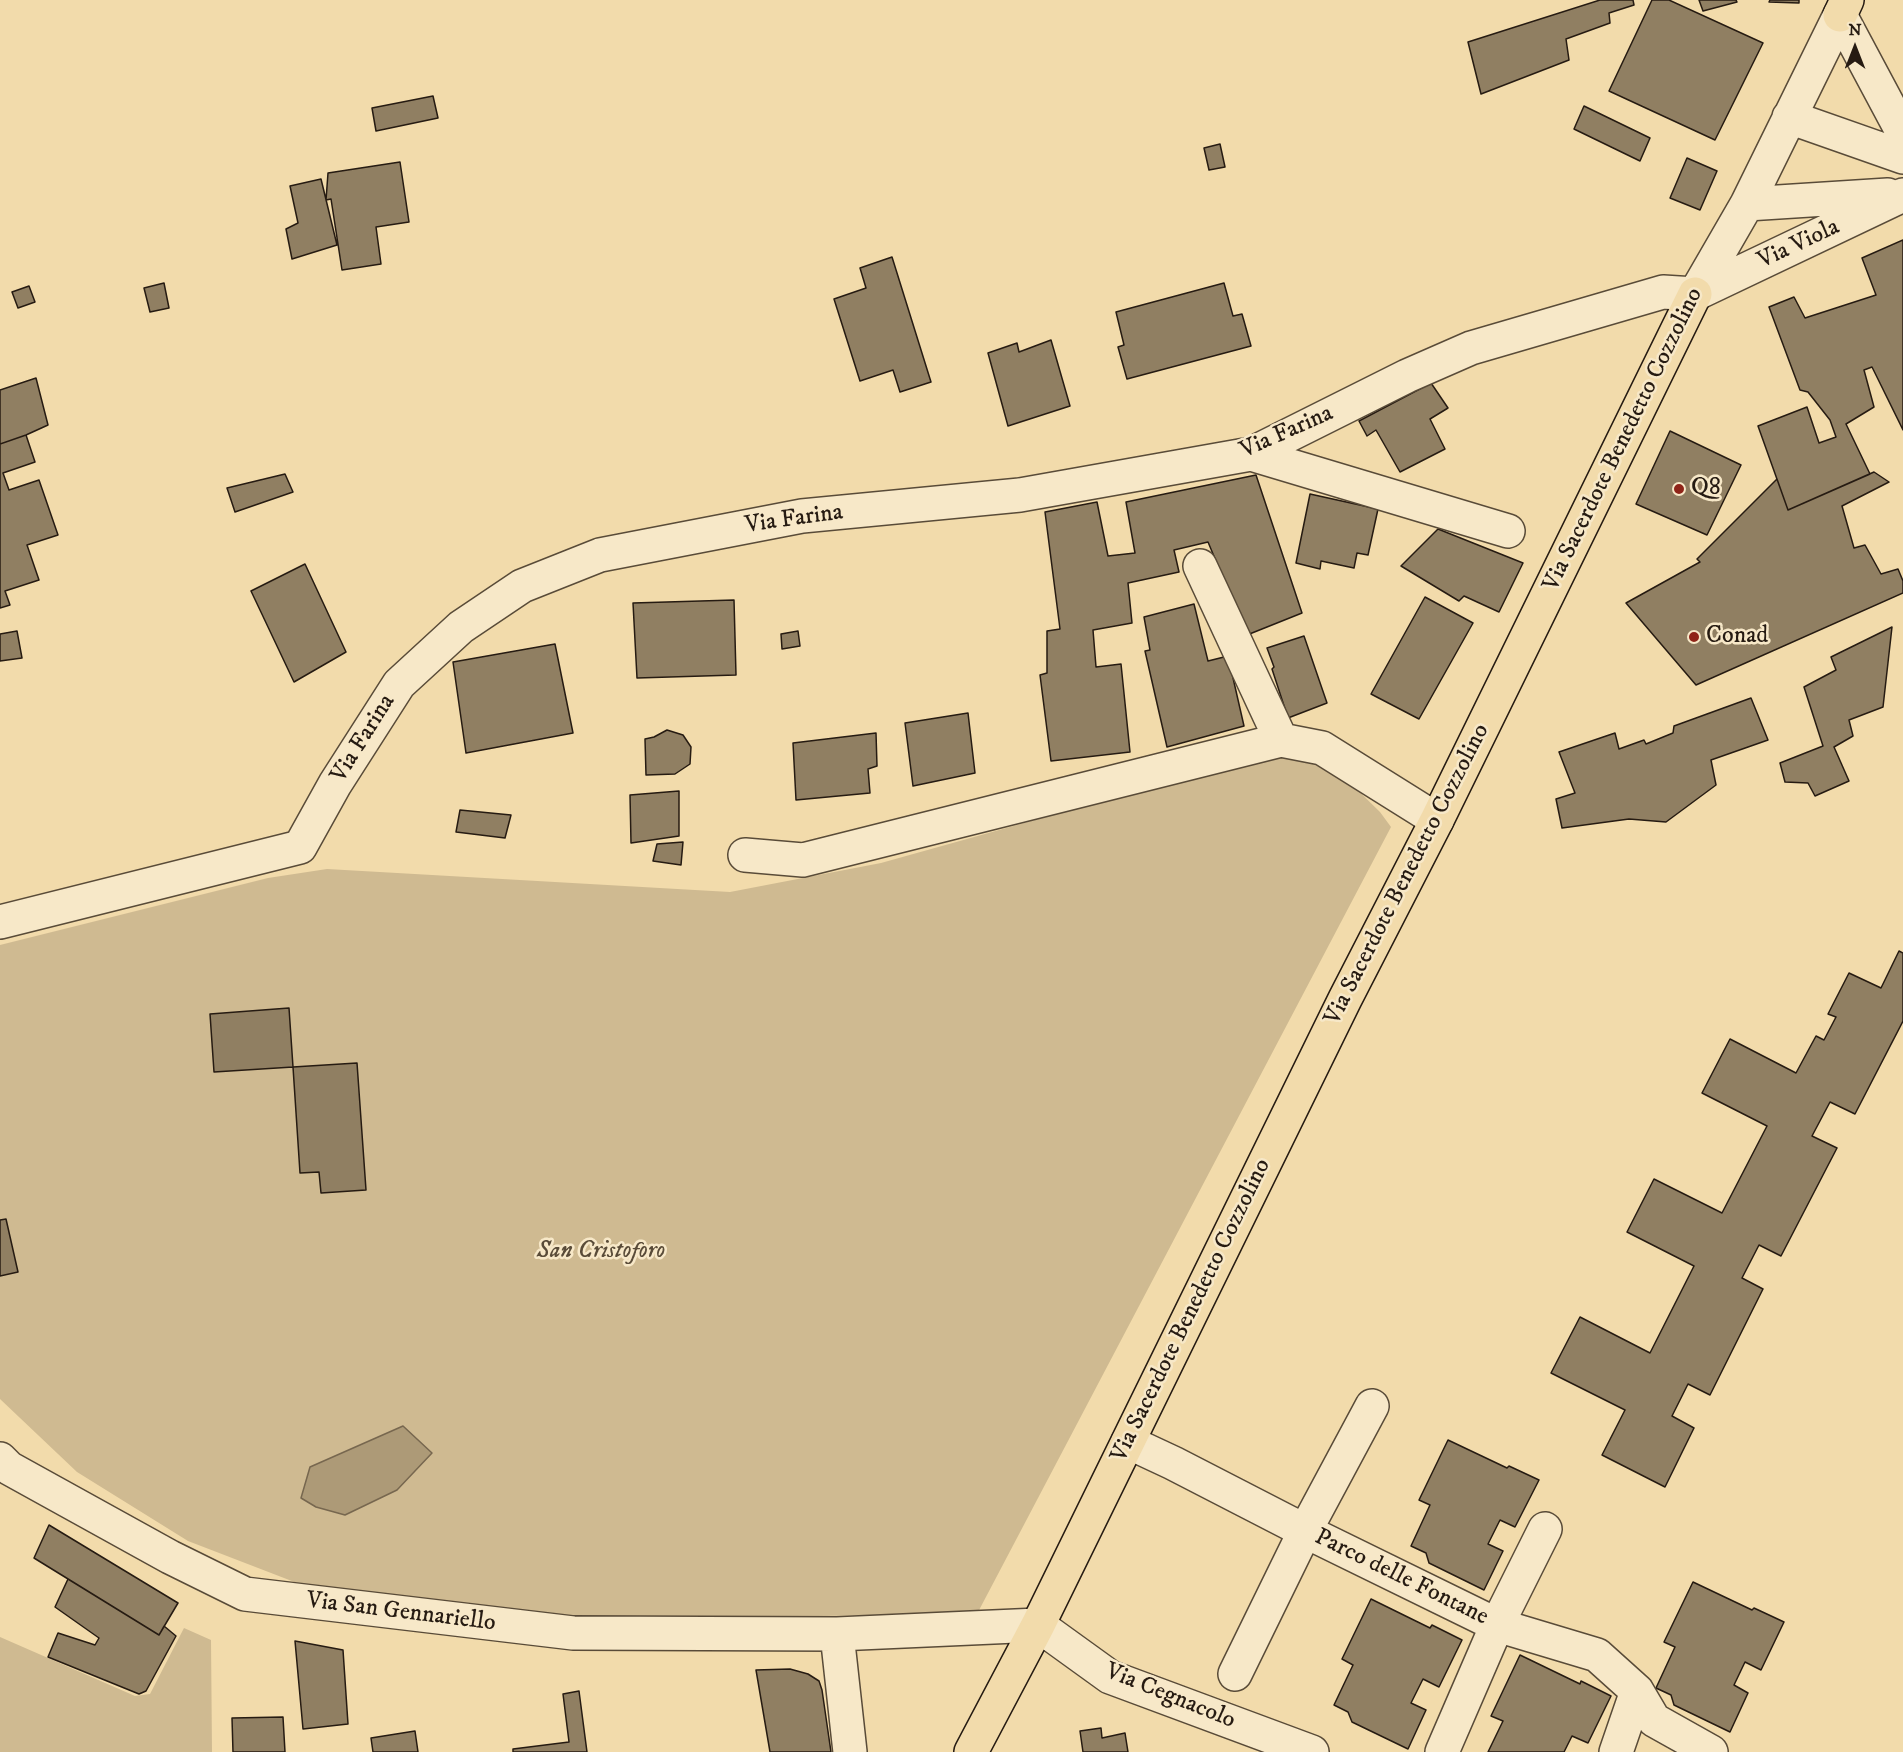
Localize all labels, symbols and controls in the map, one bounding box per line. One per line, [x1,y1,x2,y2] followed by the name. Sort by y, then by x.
[1825,18,1885,78] north arrow
[1848,20,1862,40] text: N
[1754,214,1844,276] street label: Via Viola
[1538,284,1710,596] street label: Via Sacerdote Benedetto Cozzolino
[1236,400,1338,466] street label: Via Farina
[1691,475,1721,503] place label: Q8
[1672,482,1686,496] marker: Q8
[743,499,845,541] street label: Via Farina
[1706,623,1768,651] place label: Conad
[1687,630,1701,644] marker: Conad
[326,690,402,788] street label: Via Farina
[1319,720,1497,1030] street label: Via Sacerdote Benedetto Cozzolino
[1106,1155,1278,1467] street label: Via Sacerdote Benedetto Cozzolino
[537,1238,665,1266] park label: San Cristoforo
[1309,1523,1493,1633] street label: Parco delle Fontane
[305,1587,497,1639] street label: Via San Gennariello
[1101,1658,1239,1736] street label: Via Cegnacolo

